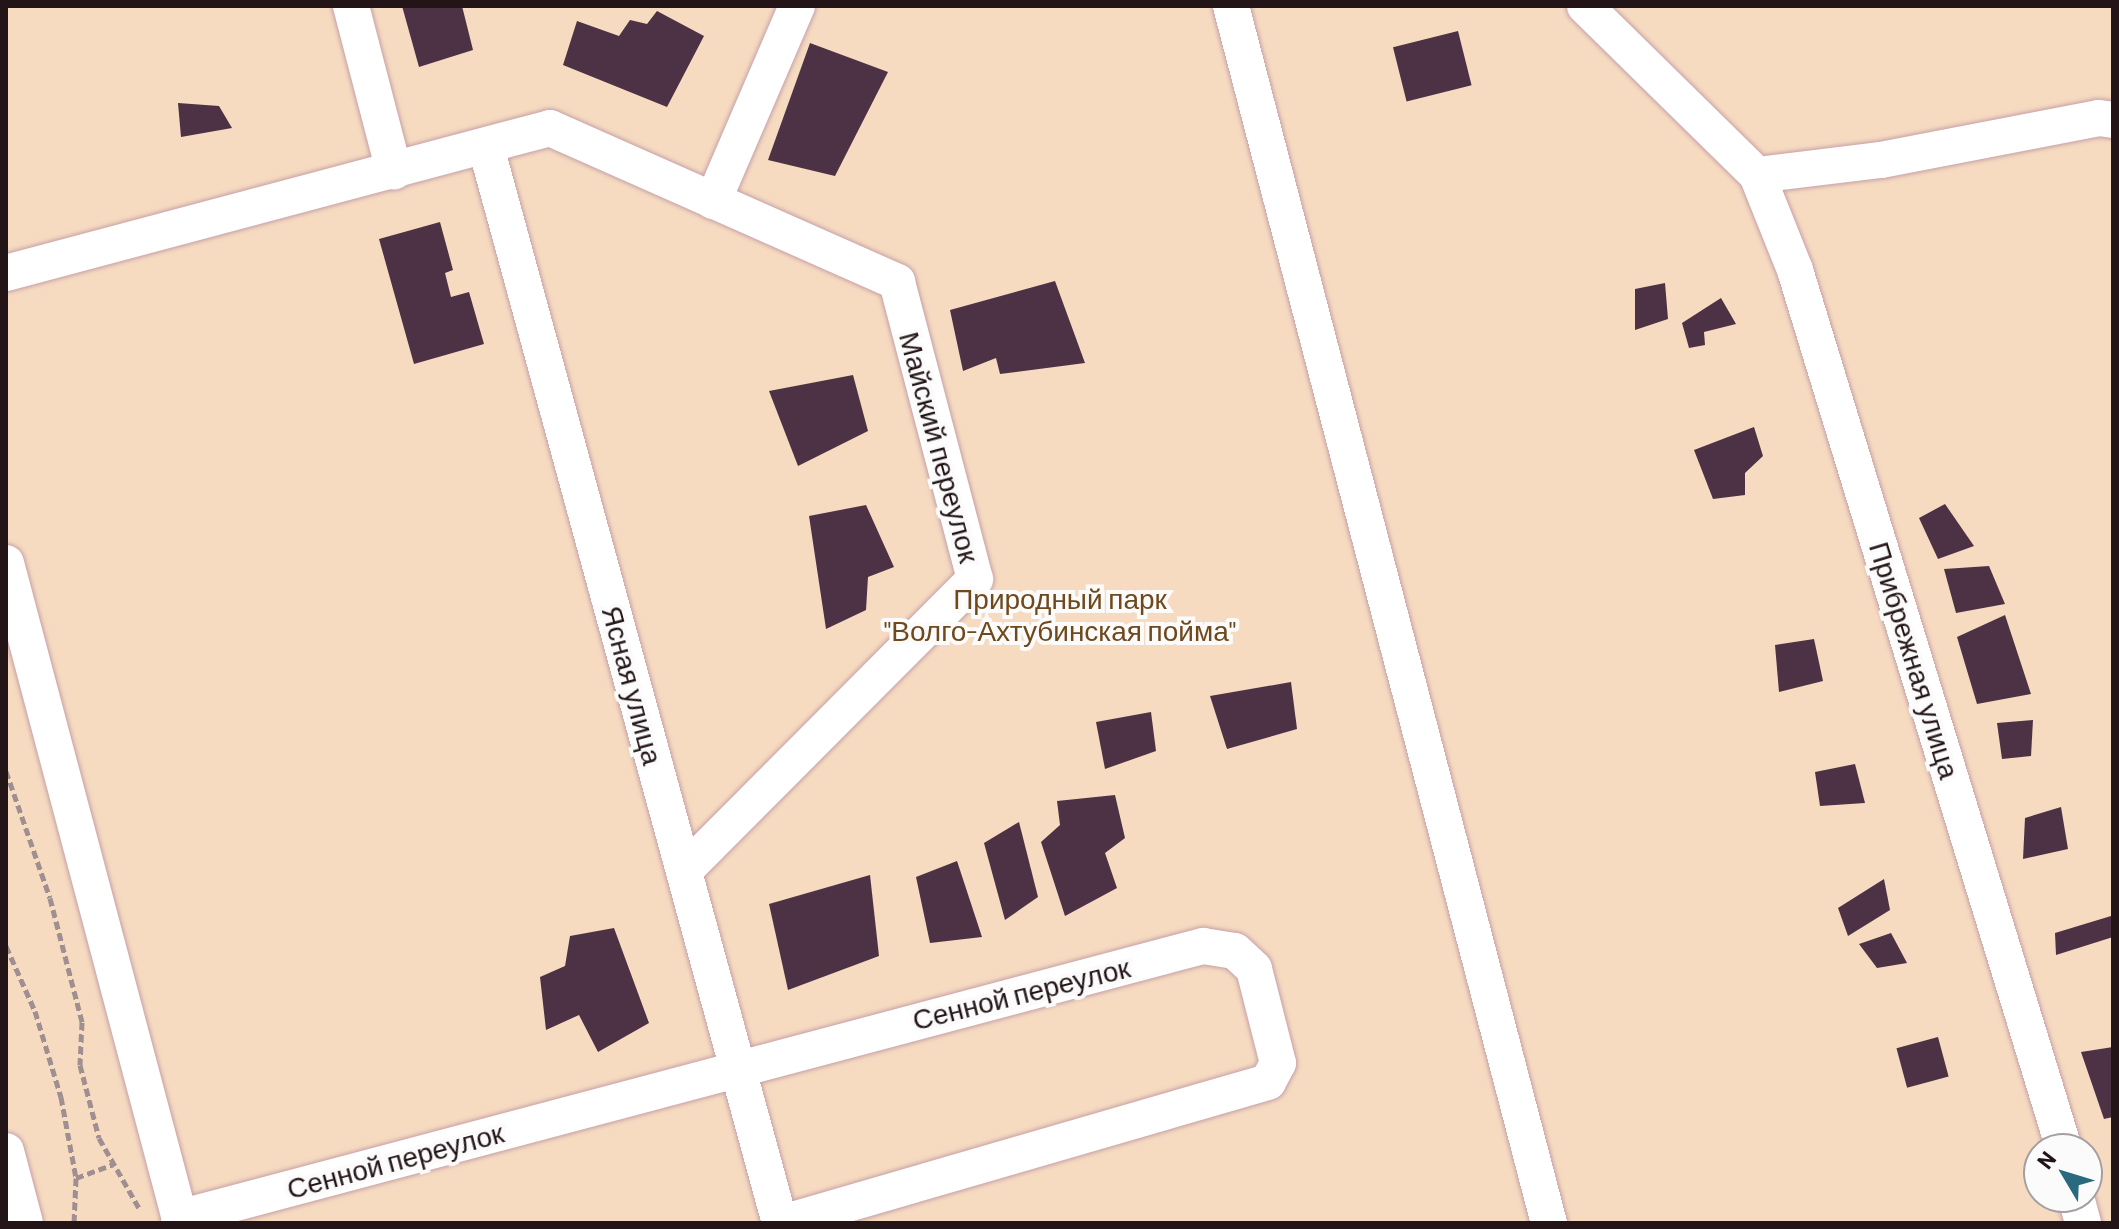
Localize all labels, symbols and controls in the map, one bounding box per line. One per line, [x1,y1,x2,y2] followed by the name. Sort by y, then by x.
[893,328,987,566] street label: Майский переулок
[1863,538,1967,782] street label: Прибрежная улица
[884,581,1236,647] park label: Природный парк "Волго-Ахтубинская пойма"
[596,602,670,768] street label: Ясная улица
[909,950,1133,1036] street label: Сенной переулок
[283,1115,507,1205] street label: Сенной переулок
[2023,1133,2103,1213] north arrow
[2031,1146,2060,1173] text: N

